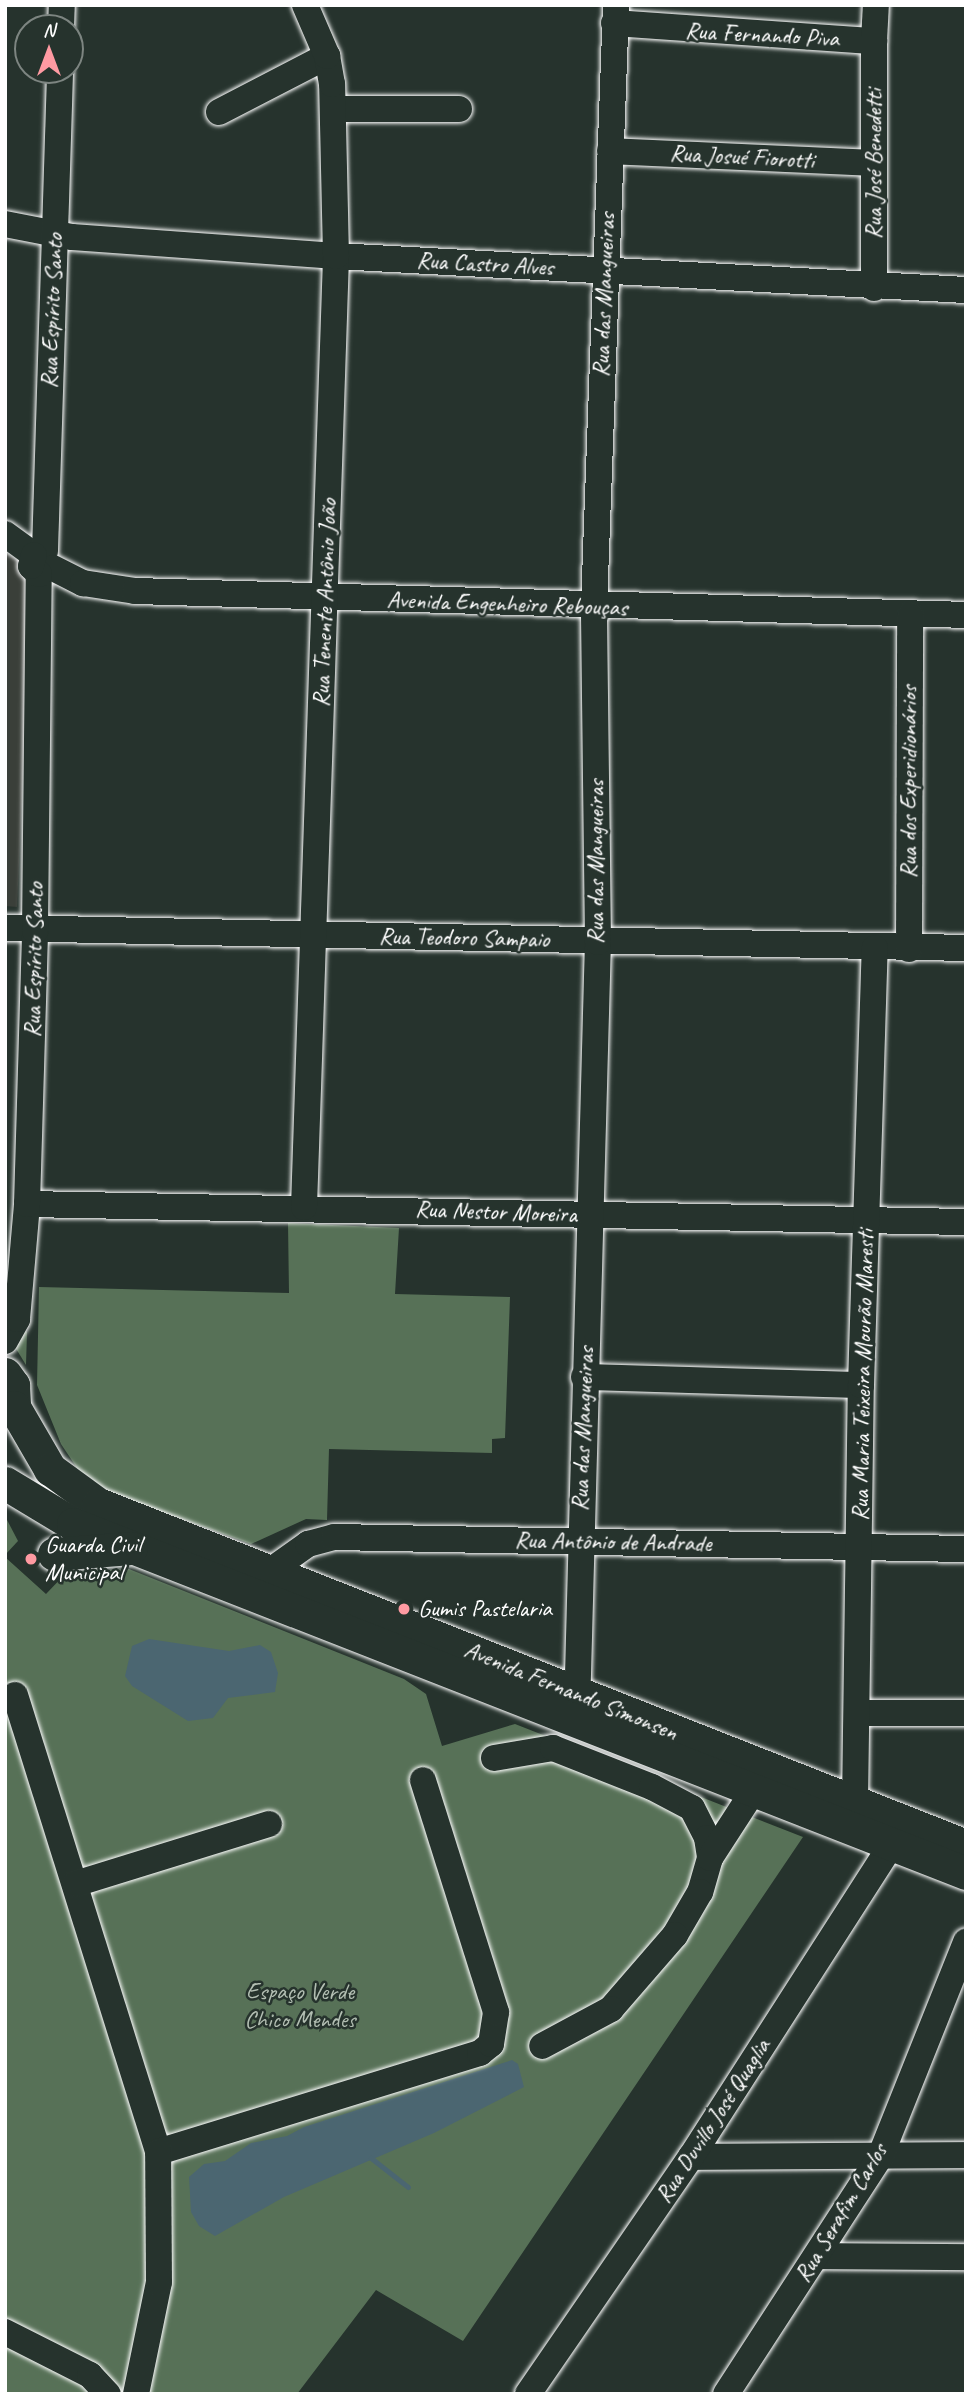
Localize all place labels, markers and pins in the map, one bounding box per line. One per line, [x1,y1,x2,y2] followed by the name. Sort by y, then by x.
[45,1531,141,1587] place label: Guarda Civil Municipal
[23,1551,39,1567] marker: Guarda Civil Municipal
[418,1595,552,1623] place label: Gumis Pastelaria
[396,1601,412,1617] marker: Gumis Pastelaria

